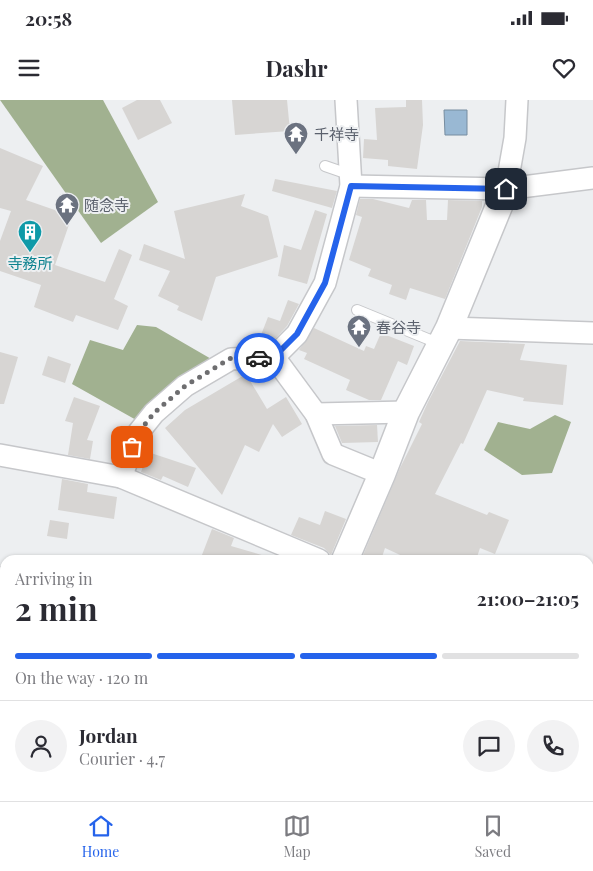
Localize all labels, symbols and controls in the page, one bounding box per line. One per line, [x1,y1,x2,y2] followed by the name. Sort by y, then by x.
[25,5,72,31] text: 20:58
[265,53,328,83] text: Dashr
[15,54,43,82] icon: menu
[550,54,578,82] icon: heart
[283,121,309,155] temple icon: 千祥寺
[314,124,359,144] place label: 千祥寺
[485,168,527,210] pin
[492,175,520,203] icon: home
[54,192,80,226] temple icon: 随念寺
[84,195,129,215] place label: 随念寺
[17,219,43,253] building icon: 寺務所
[7,253,53,273] place label: 寺務所
[346,314,372,348] temple icon: 春谷寺
[376,317,421,337] place label: 春谷寺
[234,333,284,383] courier
[245,344,273,372] icon: car
[111,426,153,468] pin
[118,433,146,461] icon: bag
[15,568,93,589] text: Arriving in
[477,585,579,611] text: 21:00–21:05
[15,586,98,629] text: 2 min
[15,667,148,688] text: On the way · 120 m
[15,720,67,772] button: person
[463,720,515,772] button: chat
[527,720,579,772] button: phone
[79,722,138,748] text: Jordan
[79,748,165,769] text: Courier · 4.7
[82,812,119,861] tab: Home
[283,812,311,861] tab: Map
[475,812,511,861] tab: Saved

